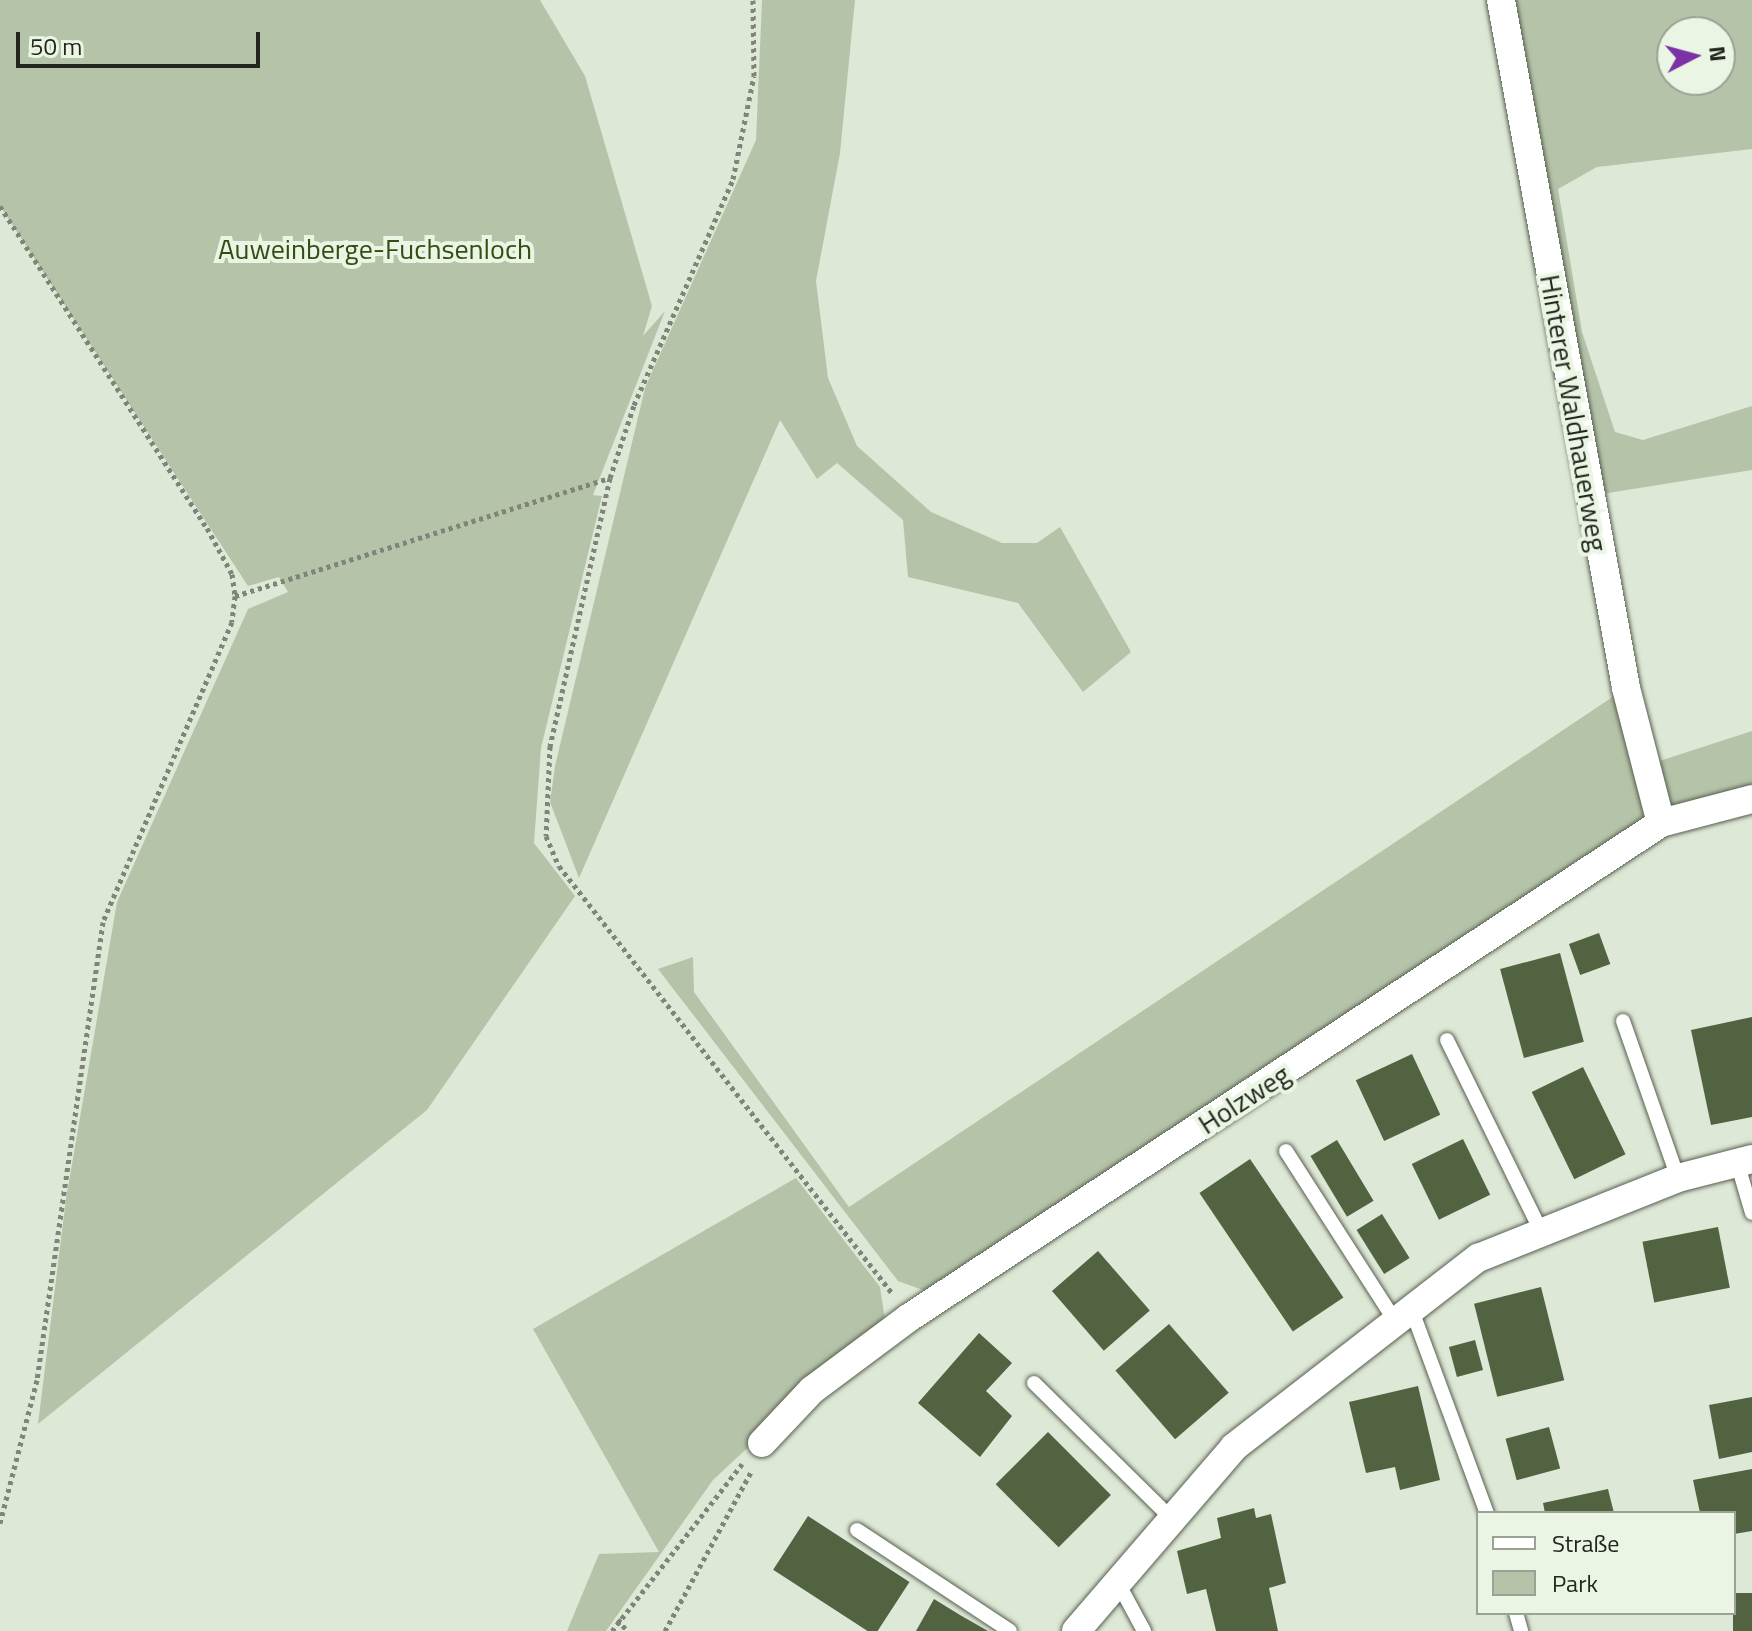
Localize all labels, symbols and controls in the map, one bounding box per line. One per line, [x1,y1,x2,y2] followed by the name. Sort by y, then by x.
[20,16,264,66] scale bar
[1656,16,1736,96] north arrow
[30,28,82,64] text: 50 m
[1700,44,1736,63] text: N
[218,232,532,266] park label: Auweinberge-Fuchsenloch
[1533,272,1615,554] street label: Hinterer Waldhauerweg
[1192,1057,1296,1141] street label: Holzweg
[1476,1511,1736,1615] legend
[1552,1525,1619,1561] text: Straße
[1552,1565,1598,1601] text: Park

